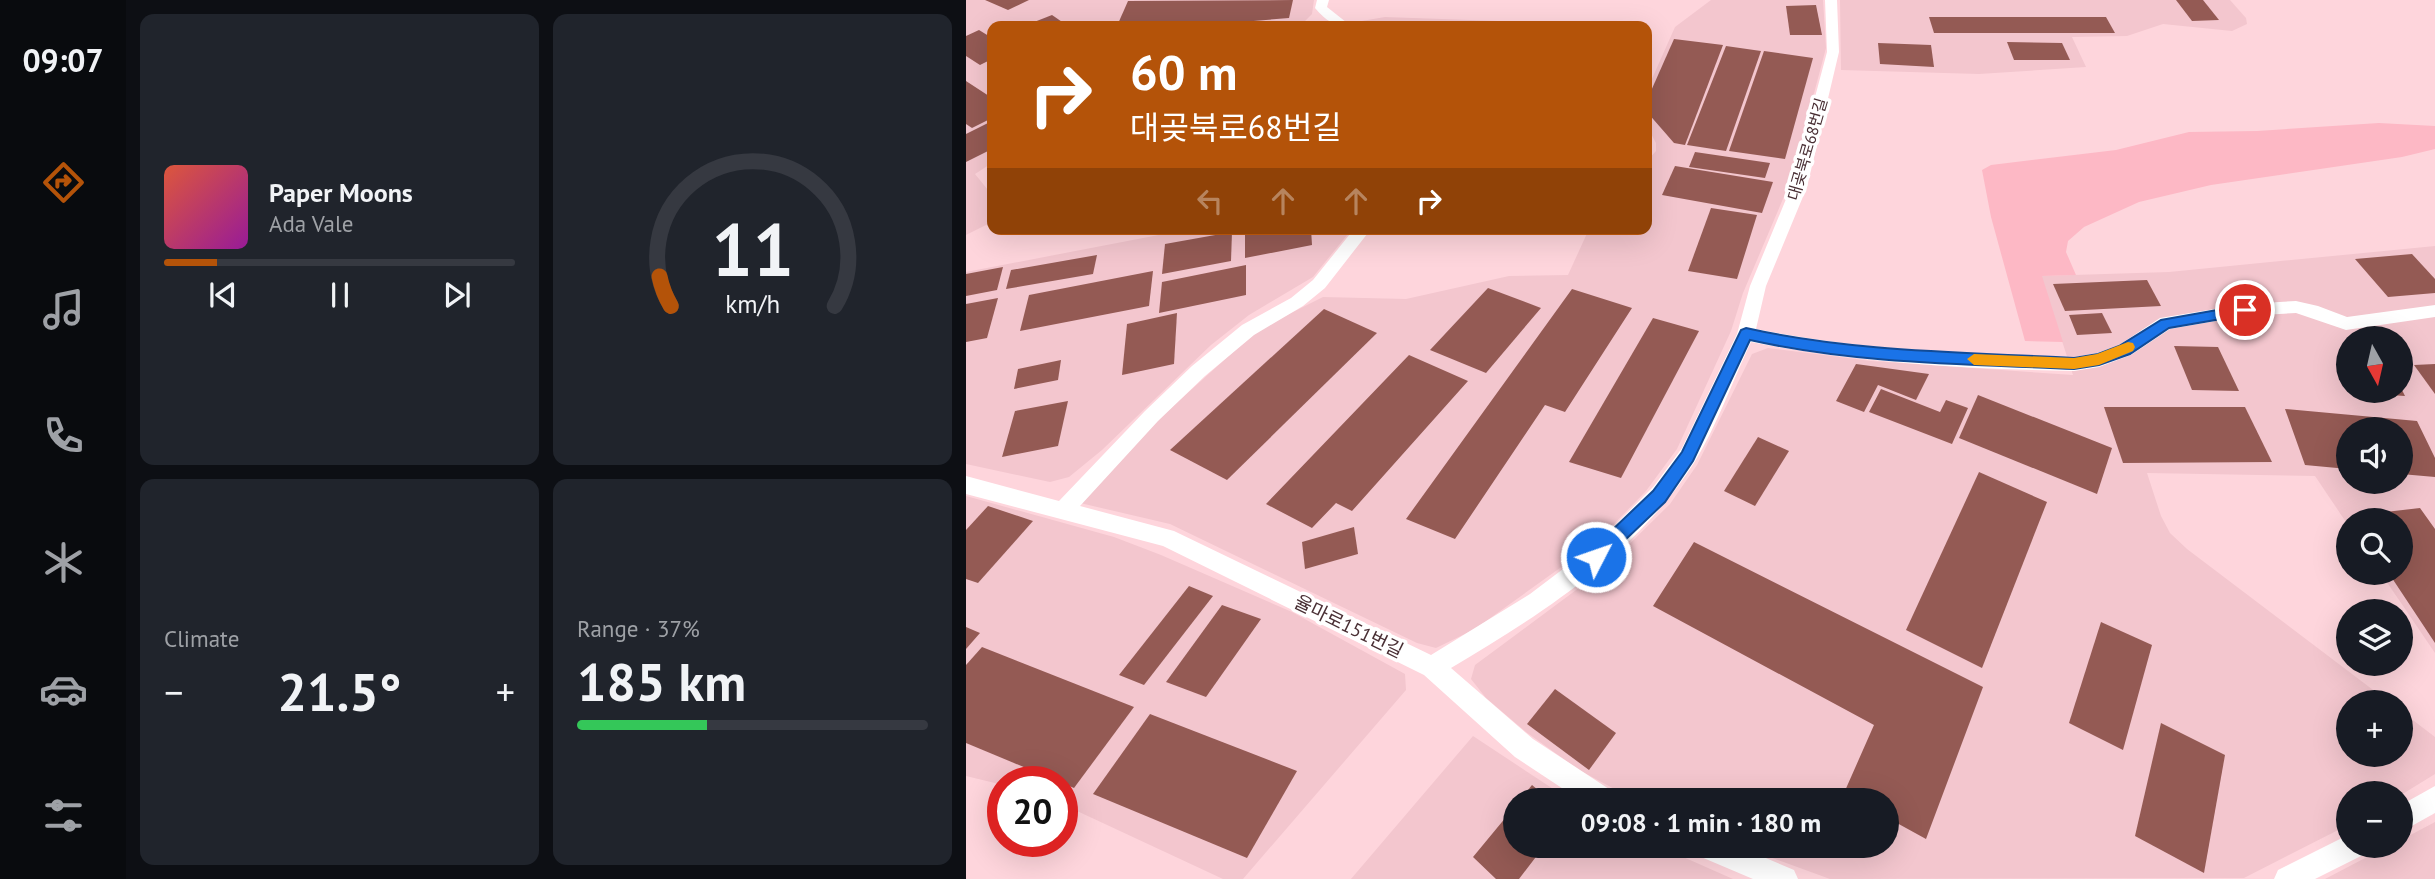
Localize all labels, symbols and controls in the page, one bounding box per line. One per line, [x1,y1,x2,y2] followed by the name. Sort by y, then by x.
[22,39,104,81] text: 09:07
[1130,40,1237,104] text: 60 m
[1015,49,1106,140] icon: right
[1783,95,1831,203] street label: 대곶북로68번길
[1130,106,1342,148] text: 대곶북로68번길
[39,158,88,207] icon: directions
[269,176,413,209] text: Paper Moons
[1191,182,1229,220] icon: left
[1264,182,1302,220] icon: ahead
[1337,182,1375,220] icon: ahead
[1410,182,1448,220] icon: right
[711,202,794,296] text: 11
[269,209,353,238] text: Ada Vale
[204,276,242,314] icon: previous
[321,276,359,314] icon: pause
[438,276,476,314] icon: next
[2215,280,2275,340] pin
[39,285,88,334] icon: music
[725,288,780,320] text: km/h
[2226,291,2264,329] icon: arrive
[2336,326,2413,402] north arrow
[2336,326,2413,858] map controls
[39,411,88,460] icon: phone
[2336,417,2413,494] button: sound
[2336,508,2413,585] button: search
[1559,520,1633,594] position arrow
[39,538,88,587] icon: climate
[1291,589,1407,663] street label: 율마로151번길
[2336,599,2413,676] button: layers
[577,614,700,643] text: Range · 37%
[164,624,239,653] text: Climate
[577,648,746,715] text: 185 km
[278,658,401,725] text: 21.5°
[39,665,88,714] icon: car
[164,667,183,716] text: −
[496,667,515,716] text: +
[2336,690,2413,767] button: +
[987,766,1078,857] speed limit sign: 20
[2336,781,2413,858] button: −
[39,791,88,840] icon: filters
[1581,806,1821,839] text: 09:08 · 1 min · 180 m

